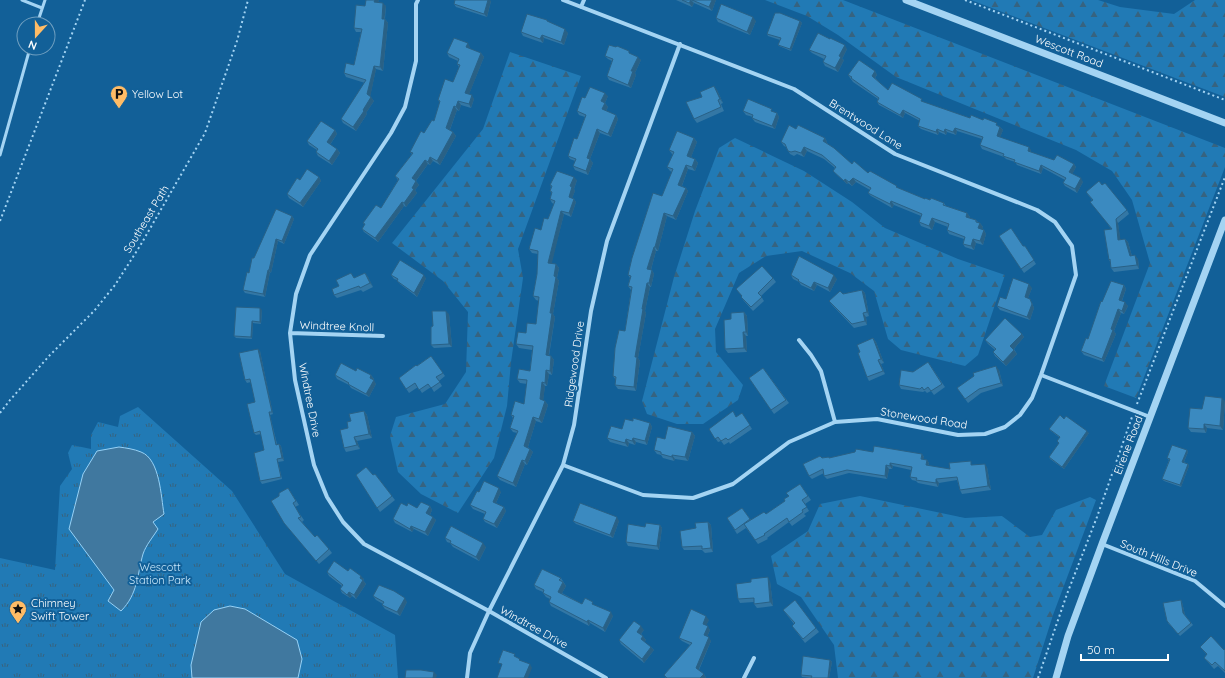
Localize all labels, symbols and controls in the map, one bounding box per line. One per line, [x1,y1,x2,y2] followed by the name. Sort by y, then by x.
[16,16,56,56] north arrow
[1033,32,1105,70] street label: Wescott Road
[26,37,39,53] text: N
[109,84,129,109] parking icon: Yellow Lot
[132,87,183,101] place label: Yellow Lot
[827,96,905,152] street label: Brentwood Lane
[120,182,172,256] street label: Southeast Path
[299,318,375,334] street label: Windtree Knoll
[561,320,587,408] street label: Ridgewood Drive
[296,362,324,438] street label: Windtree Drive
[880,404,968,432] street label: Stonewood Road
[1110,414,1146,476] street label: Elrene Road
[1118,536,1200,580] street label: South Hills Drive
[129,560,191,587] park label: Wescott Station Park
[31,596,90,623] place label: Chimney Swift Tower
[8,599,28,624] place icon: Chimney Swift Tower
[498,603,570,651] street label: Windtree Drive
[1081,636,1168,662] scale bar
[1087,642,1115,657] text: 50 m

